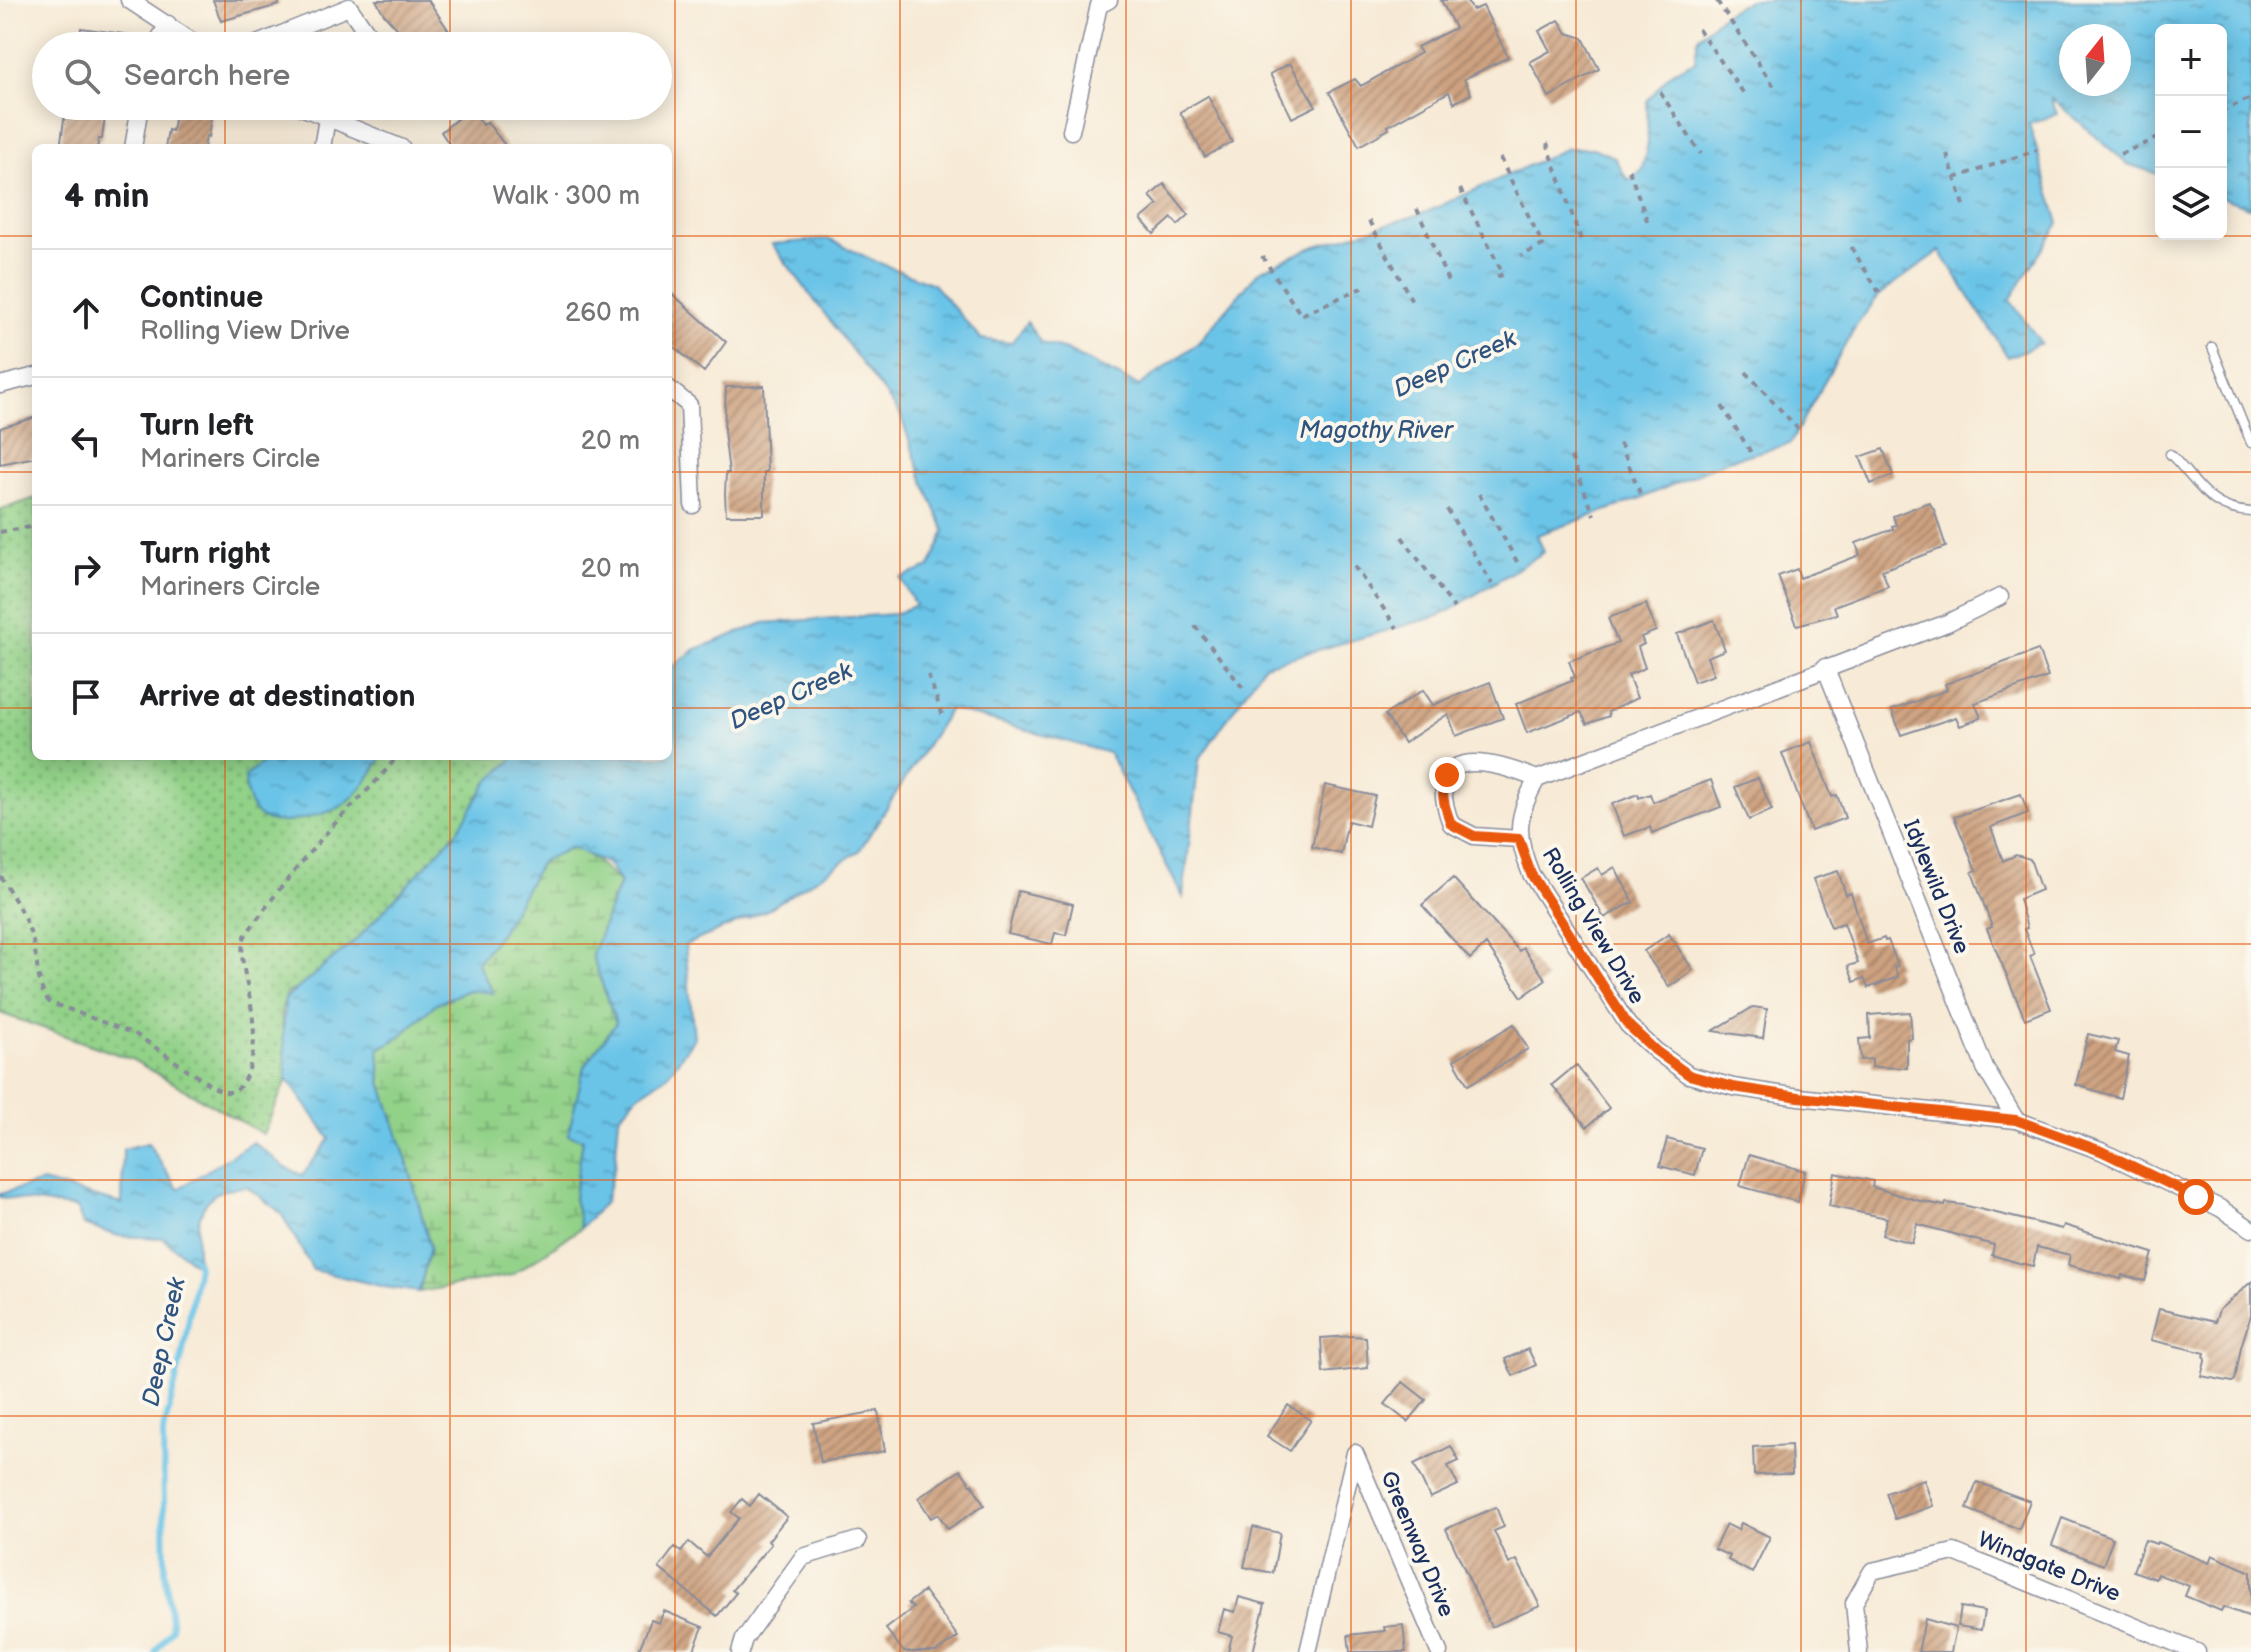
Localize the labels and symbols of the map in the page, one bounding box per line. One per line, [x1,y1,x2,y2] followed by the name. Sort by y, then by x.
[2059,24,2131,96] north arrow
[1389,324,1522,404] water label: Deep Creek
[1299,416,1455,445] water label: Magothy River
[725,656,858,736] water label: Deep Creek
[1429,757,1465,793] route end
[1897,816,1975,958] street label: Idylewild Drive
[1536,843,1650,1009] street label: Rolling View Drive
[2178,1179,2214,1215] route start
[136,1274,192,1409] water label: Deep Creek
[1374,1467,1460,1621] street label: Greenway Drive
[1974,1526,2124,1608] street label: Windgate Drive

